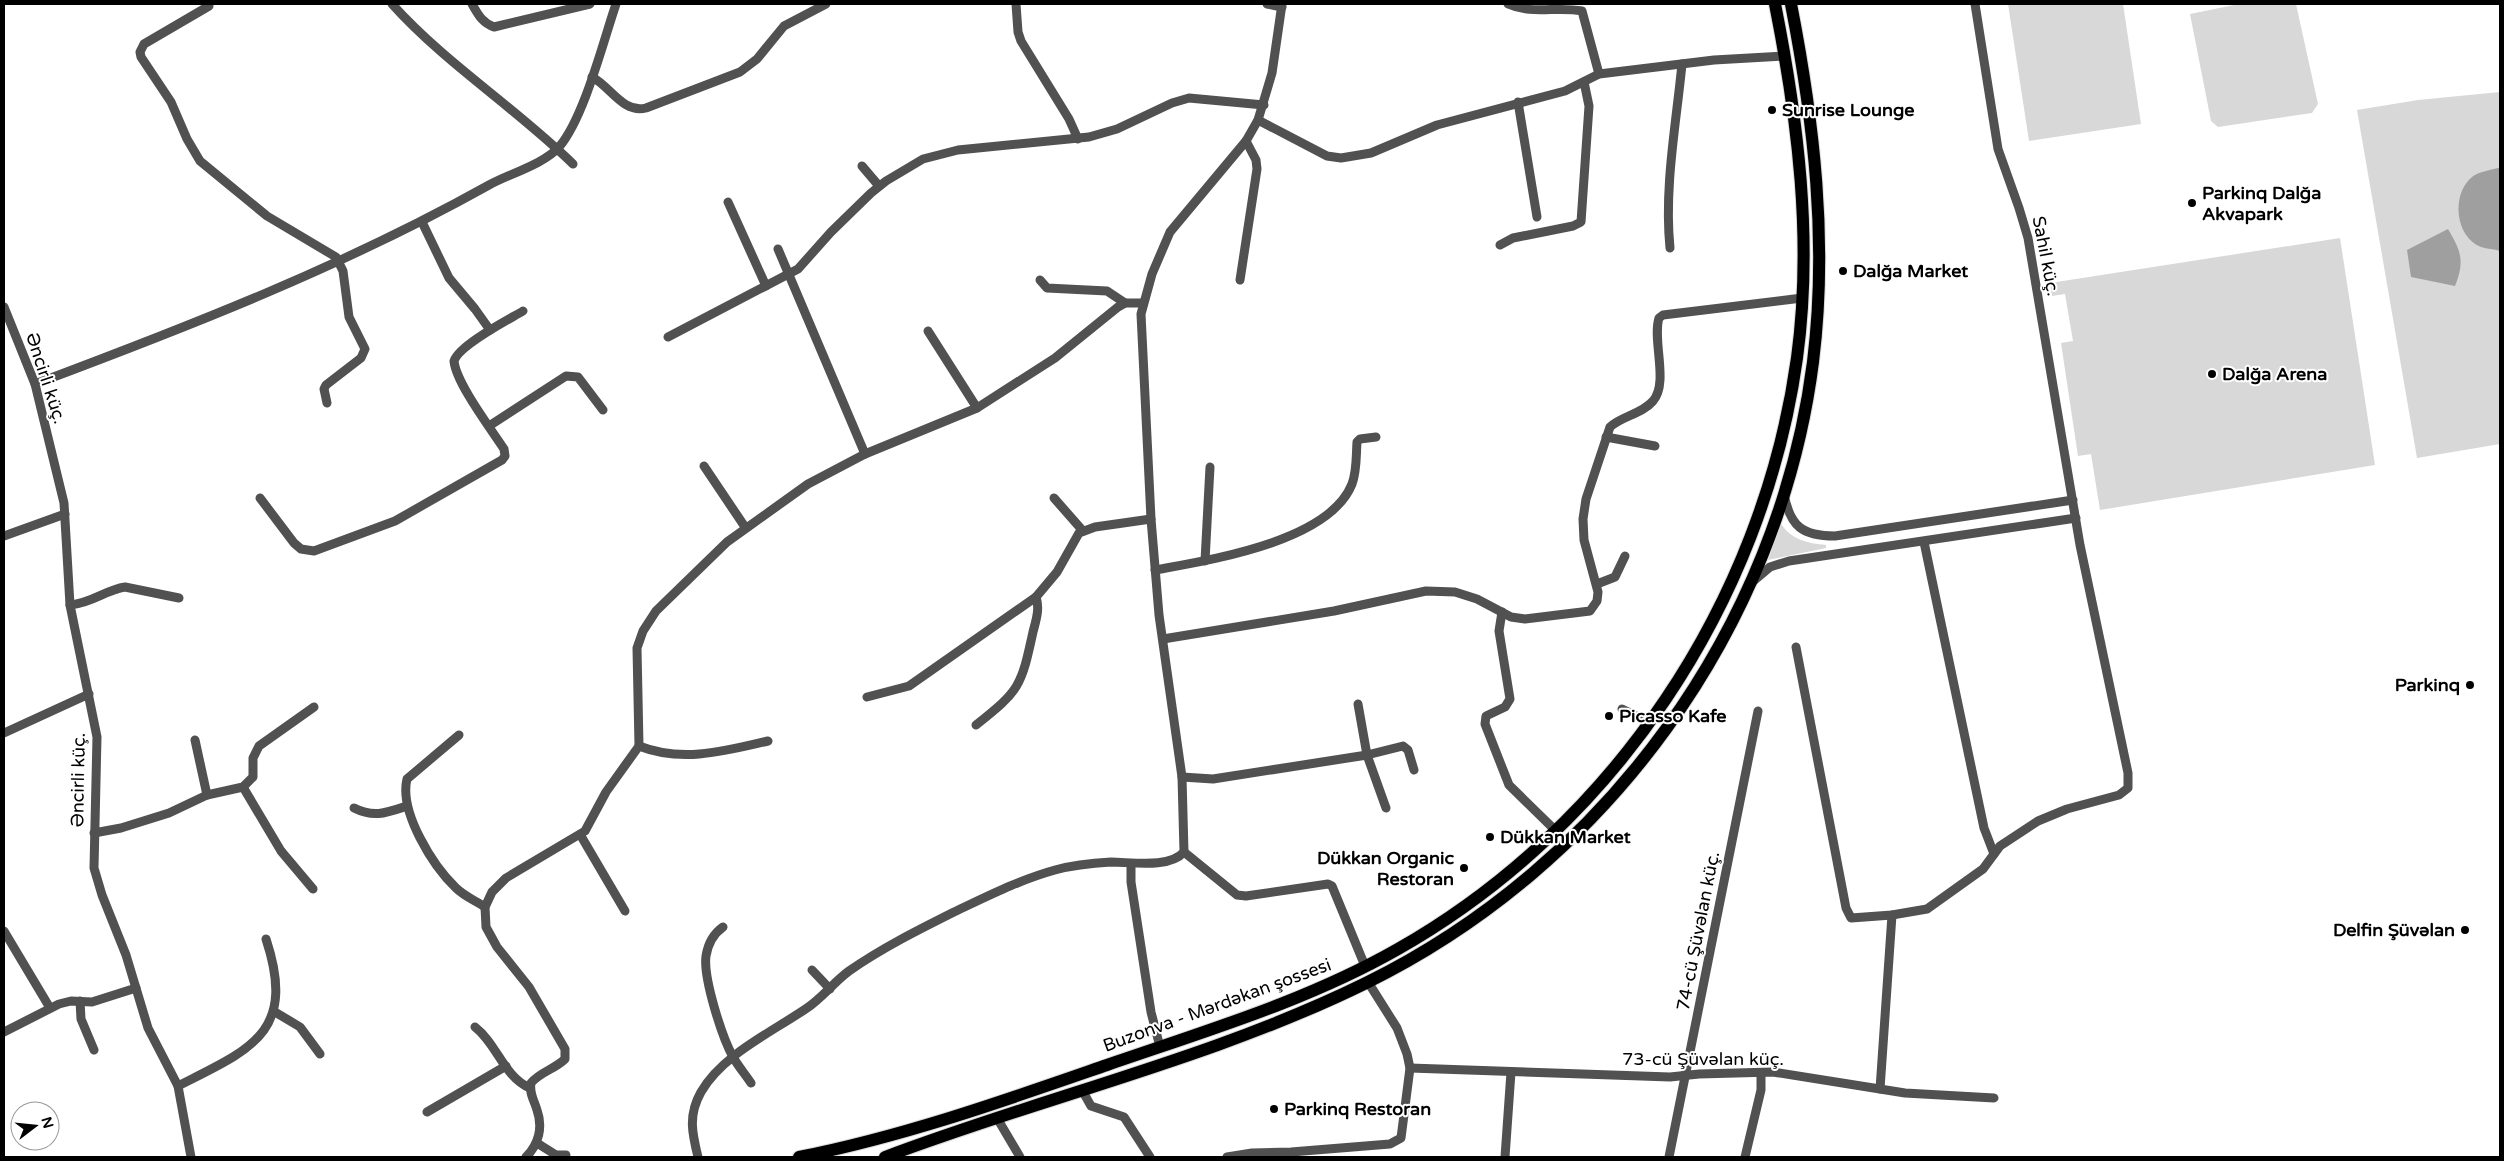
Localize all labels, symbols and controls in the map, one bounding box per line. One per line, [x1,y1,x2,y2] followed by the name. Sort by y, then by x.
[1782,99,1915,121] place label: Sunrise Lounge
[1766,104,1778,116] marker: Sunrise Lounge
[2202,182,2321,225] place label: Parkinq Dalğa Akvapark
[2186,197,2198,209] marker: Parkinq Dalğa Akvapark
[2027,214,2065,298] street label: Sahil küç.
[1853,260,1968,282] place label: Dalğa Market
[1837,265,1849,277] marker: Dalğa Market
[21,330,71,426] street label: Əncirli küç.
[2222,363,2327,385] place label: Dalğa Arena
[2206,368,2218,380] marker: Dalğa Arena
[2395,674,2460,696] place label: Parkinq
[2464,679,2476,691] marker: Parkinq
[1619,705,1727,727] place label: Picasso Kafe
[1603,710,1615,722] marker: Picasso Kafe
[66,732,90,828] street label: Əncirli küç.
[1500,826,1631,848] place label: Dükkan Market
[1484,831,1496,843] marker: Dükkan Market
[1317,847,1454,890] place label: Dükkan Organic Restoran
[1672,849,1724,1013] street label: 74-cü Şüvəlan küç.
[1458,862,1470,874] marker: Dükkan Organic Restoran
[2333,919,2455,941] place label: Delfin Şüvəlan
[2459,924,2471,936] marker: Delfin Şüvəlan
[1100,953,1334,1057] street label: Buzonva - Mərdəkan şossesi
[1622,1048,1784,1070] street label: 73-cü Şüvəlan küç.
[1284,1098,1431,1120] place label: Parkinq Restoran
[10,1101,60,1151] north arrow
[1268,1103,1280,1115] marker: Parkinq Restoran
[37,1115,57,1130] text: N

